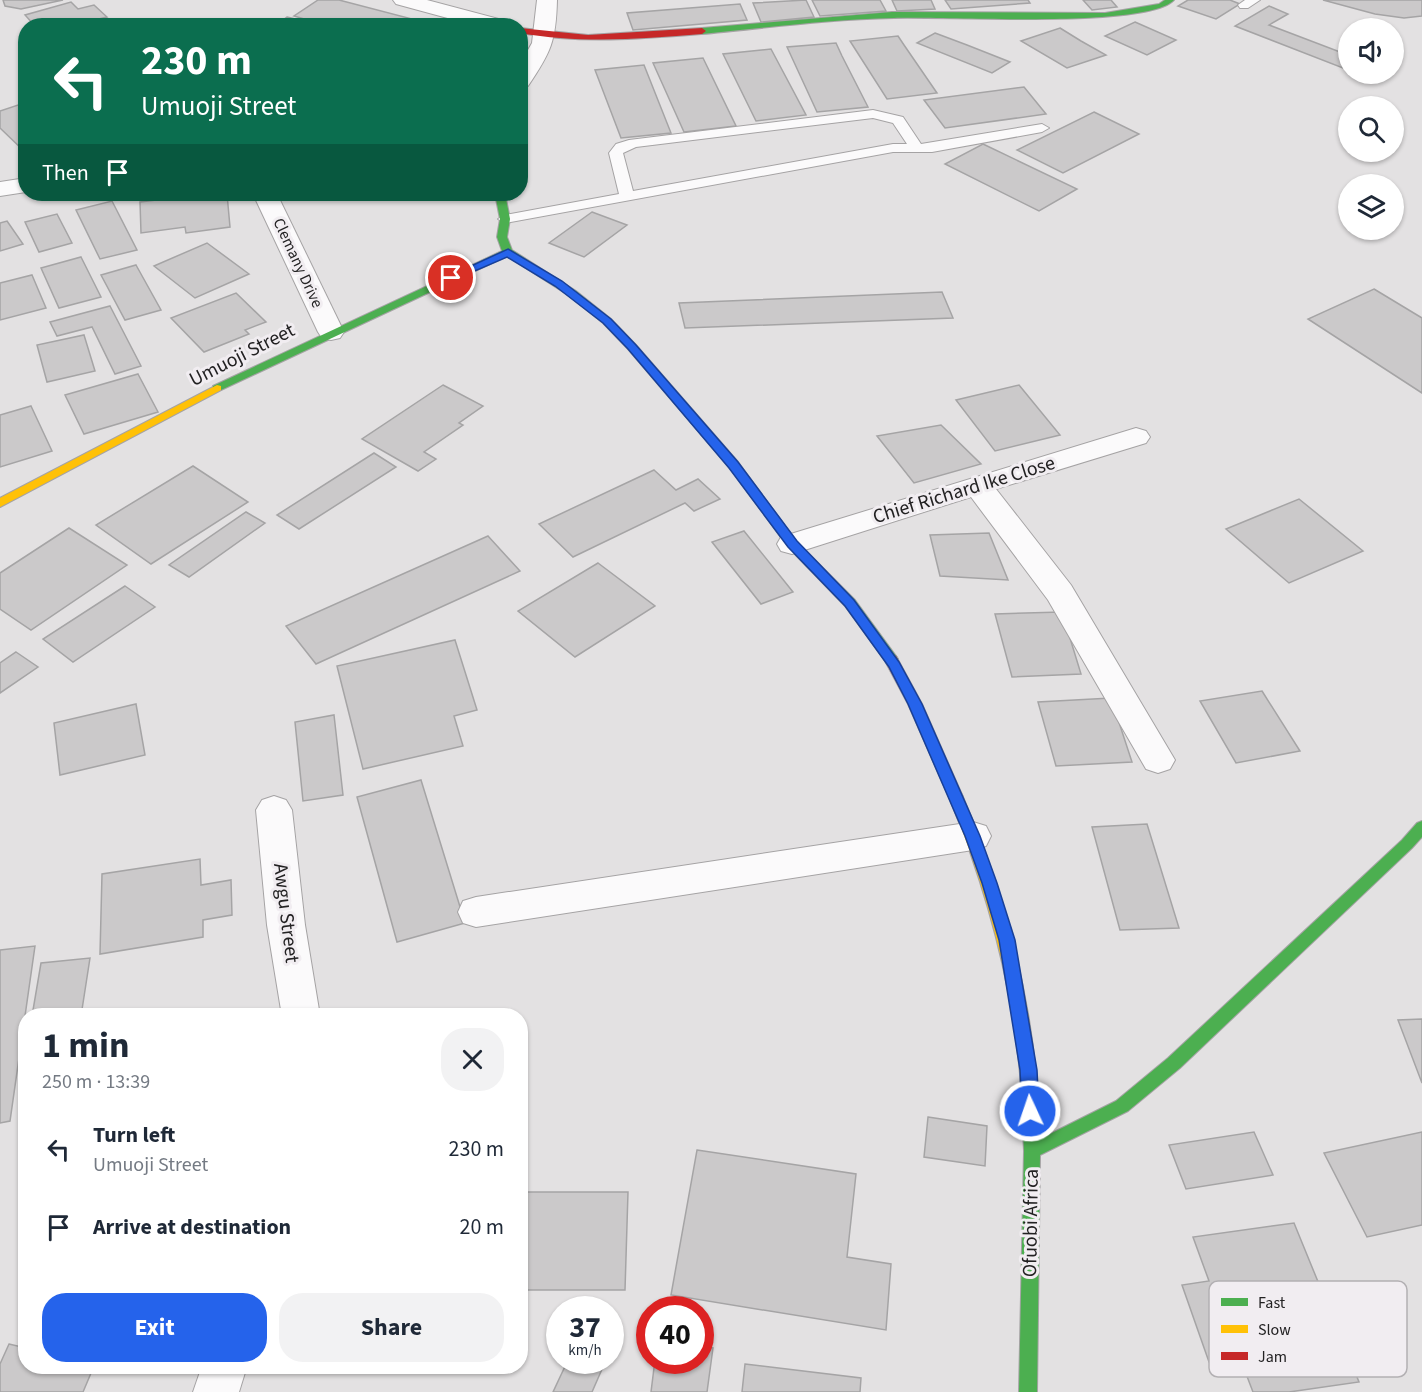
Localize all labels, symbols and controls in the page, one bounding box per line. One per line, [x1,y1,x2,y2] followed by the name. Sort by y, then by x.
[1338,18,1404,240] map controls
[1338,18,1404,84] button: sound
[141,31,252,91] text: 230 m
[42,42,120,120] icon: left
[141,87,296,126] text: Umuoji Street
[1338,96,1404,162] button: search
[101,156,134,189] icon: arrive
[42,157,89,189] text: Then
[1338,174,1404,240] button: layers
[268,215,328,311] street label: Clemany Drive
[425,252,476,303] pin
[434,261,467,294] icon: arrive
[184,316,300,394] street label: Umuoji Street
[869,449,1059,531] street label: Chief Richard Ike Close
[266,862,306,965] street label: Awgu Street
[42,1020,130,1071] text: 1 min
[441,1028,504,1091] button: close
[42,1068,150,1096] text: 250 m · 13:39
[998,1079,1062,1143] position arrow
[93,1119,175,1151] text: Turn left
[42,1133,75,1166] icon: left
[449,1133,504,1165] text: 230 m
[93,1151,208,1179] text: Umuoji Street
[1016,1169,1046,1277] street label: Ofuobi Africa
[42,1211,75,1244] icon: arrive
[93,1211,291,1243] text: Arrive at destination
[459,1211,504,1243] text: 20 m
[1209,1281,1407,1377] legend
[1258,1292,1286,1314] text: Fast
[42,1293,267,1362] button: Exit
[279,1293,504,1362] button: Share
[636,1296,714,1374] speed limit sign: 40
[569,1306,601,1349] text: 37
[1258,1319,1291,1341] text: Slow
[568,1340,602,1361] text: km/h
[1258,1346,1287,1368] text: Jam

